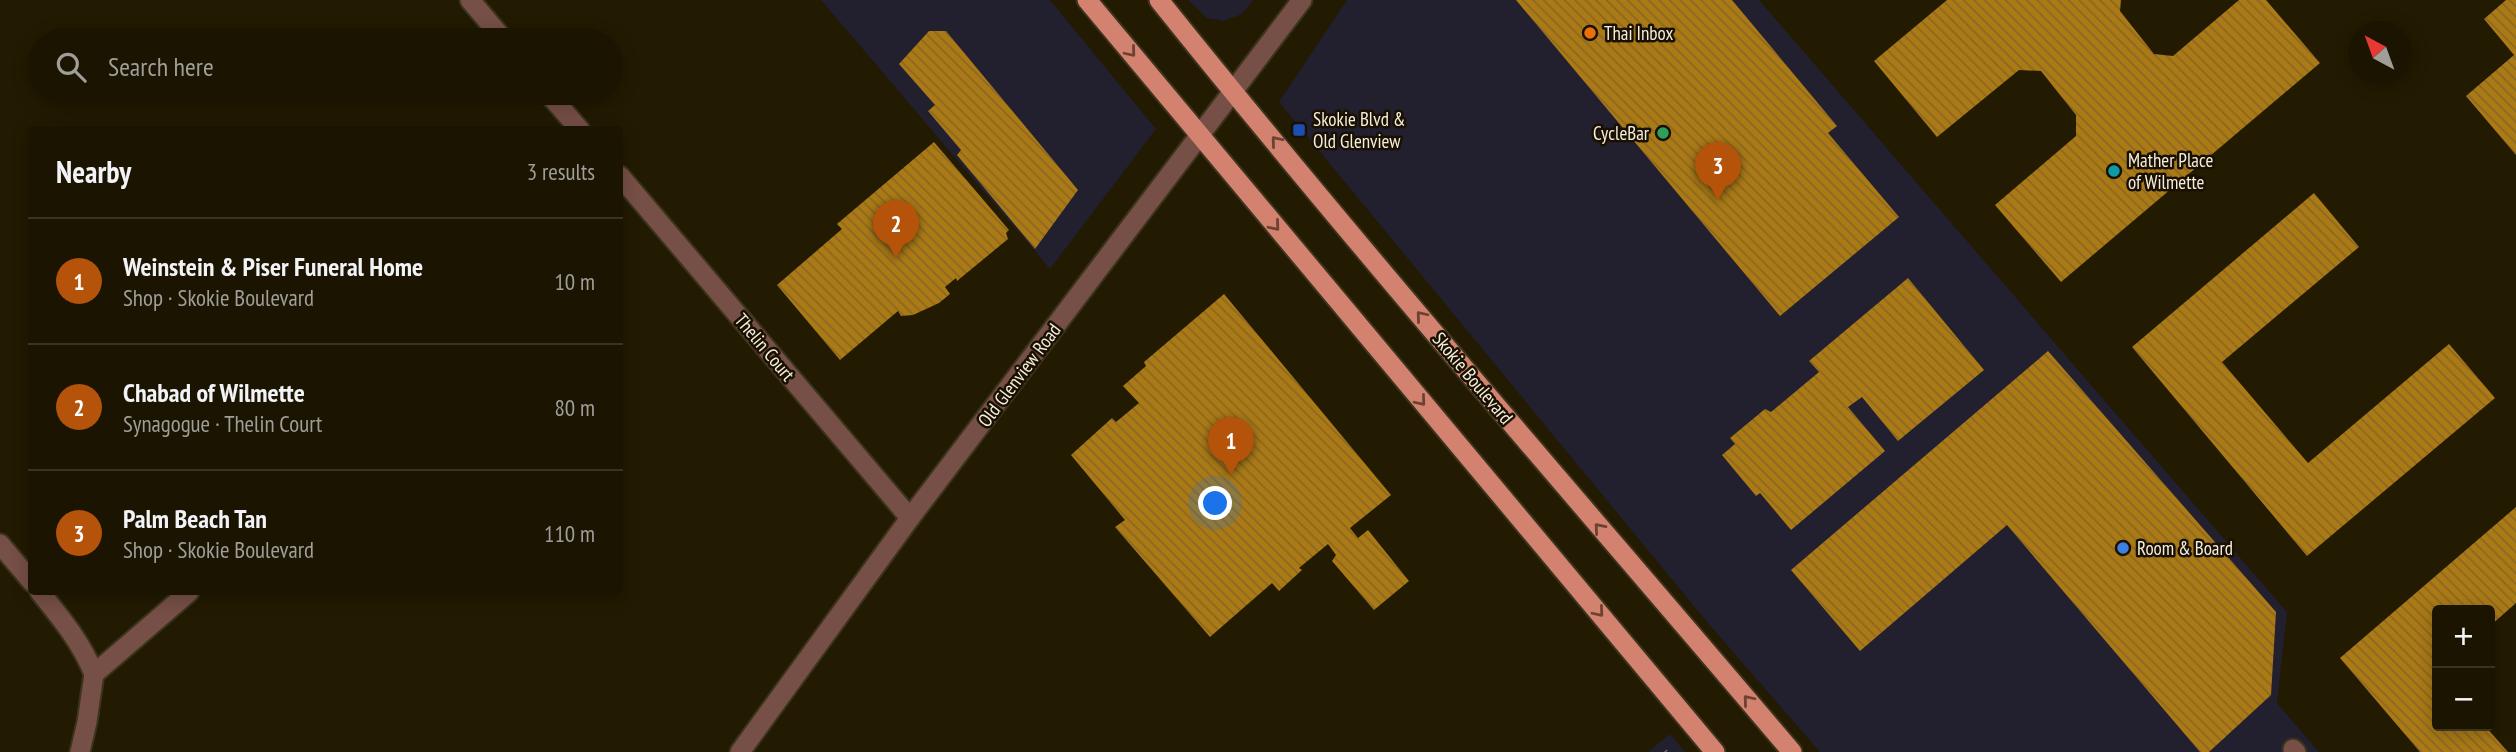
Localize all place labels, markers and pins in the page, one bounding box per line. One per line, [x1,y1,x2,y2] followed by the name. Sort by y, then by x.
[1604,21,1673,45] place label: Thai Inbox
[1582,25,1598,41] marker: Thai Inbox
[1313,107,1405,153] place label: Skokie Blvd & Old Glenview
[1593,121,1650,145] place label: CycleBar
[1291,122,1307,138] marker: Skokie Blvd & Old Glenview
[1655,125,1671,141] marker: CycleBar
[1695,142,1741,200] pin: 3
[2128,148,2213,194] place label: Mather Place of Wilmette
[2106,163,2122,179] marker: Mather Place of Wilmette
[873,200,919,258] pin: 2
[1208,417,1254,475] pin: 1
[2137,536,2233,560] place label: Room & Board
[2115,540,2131,556] marker: Room & Board

